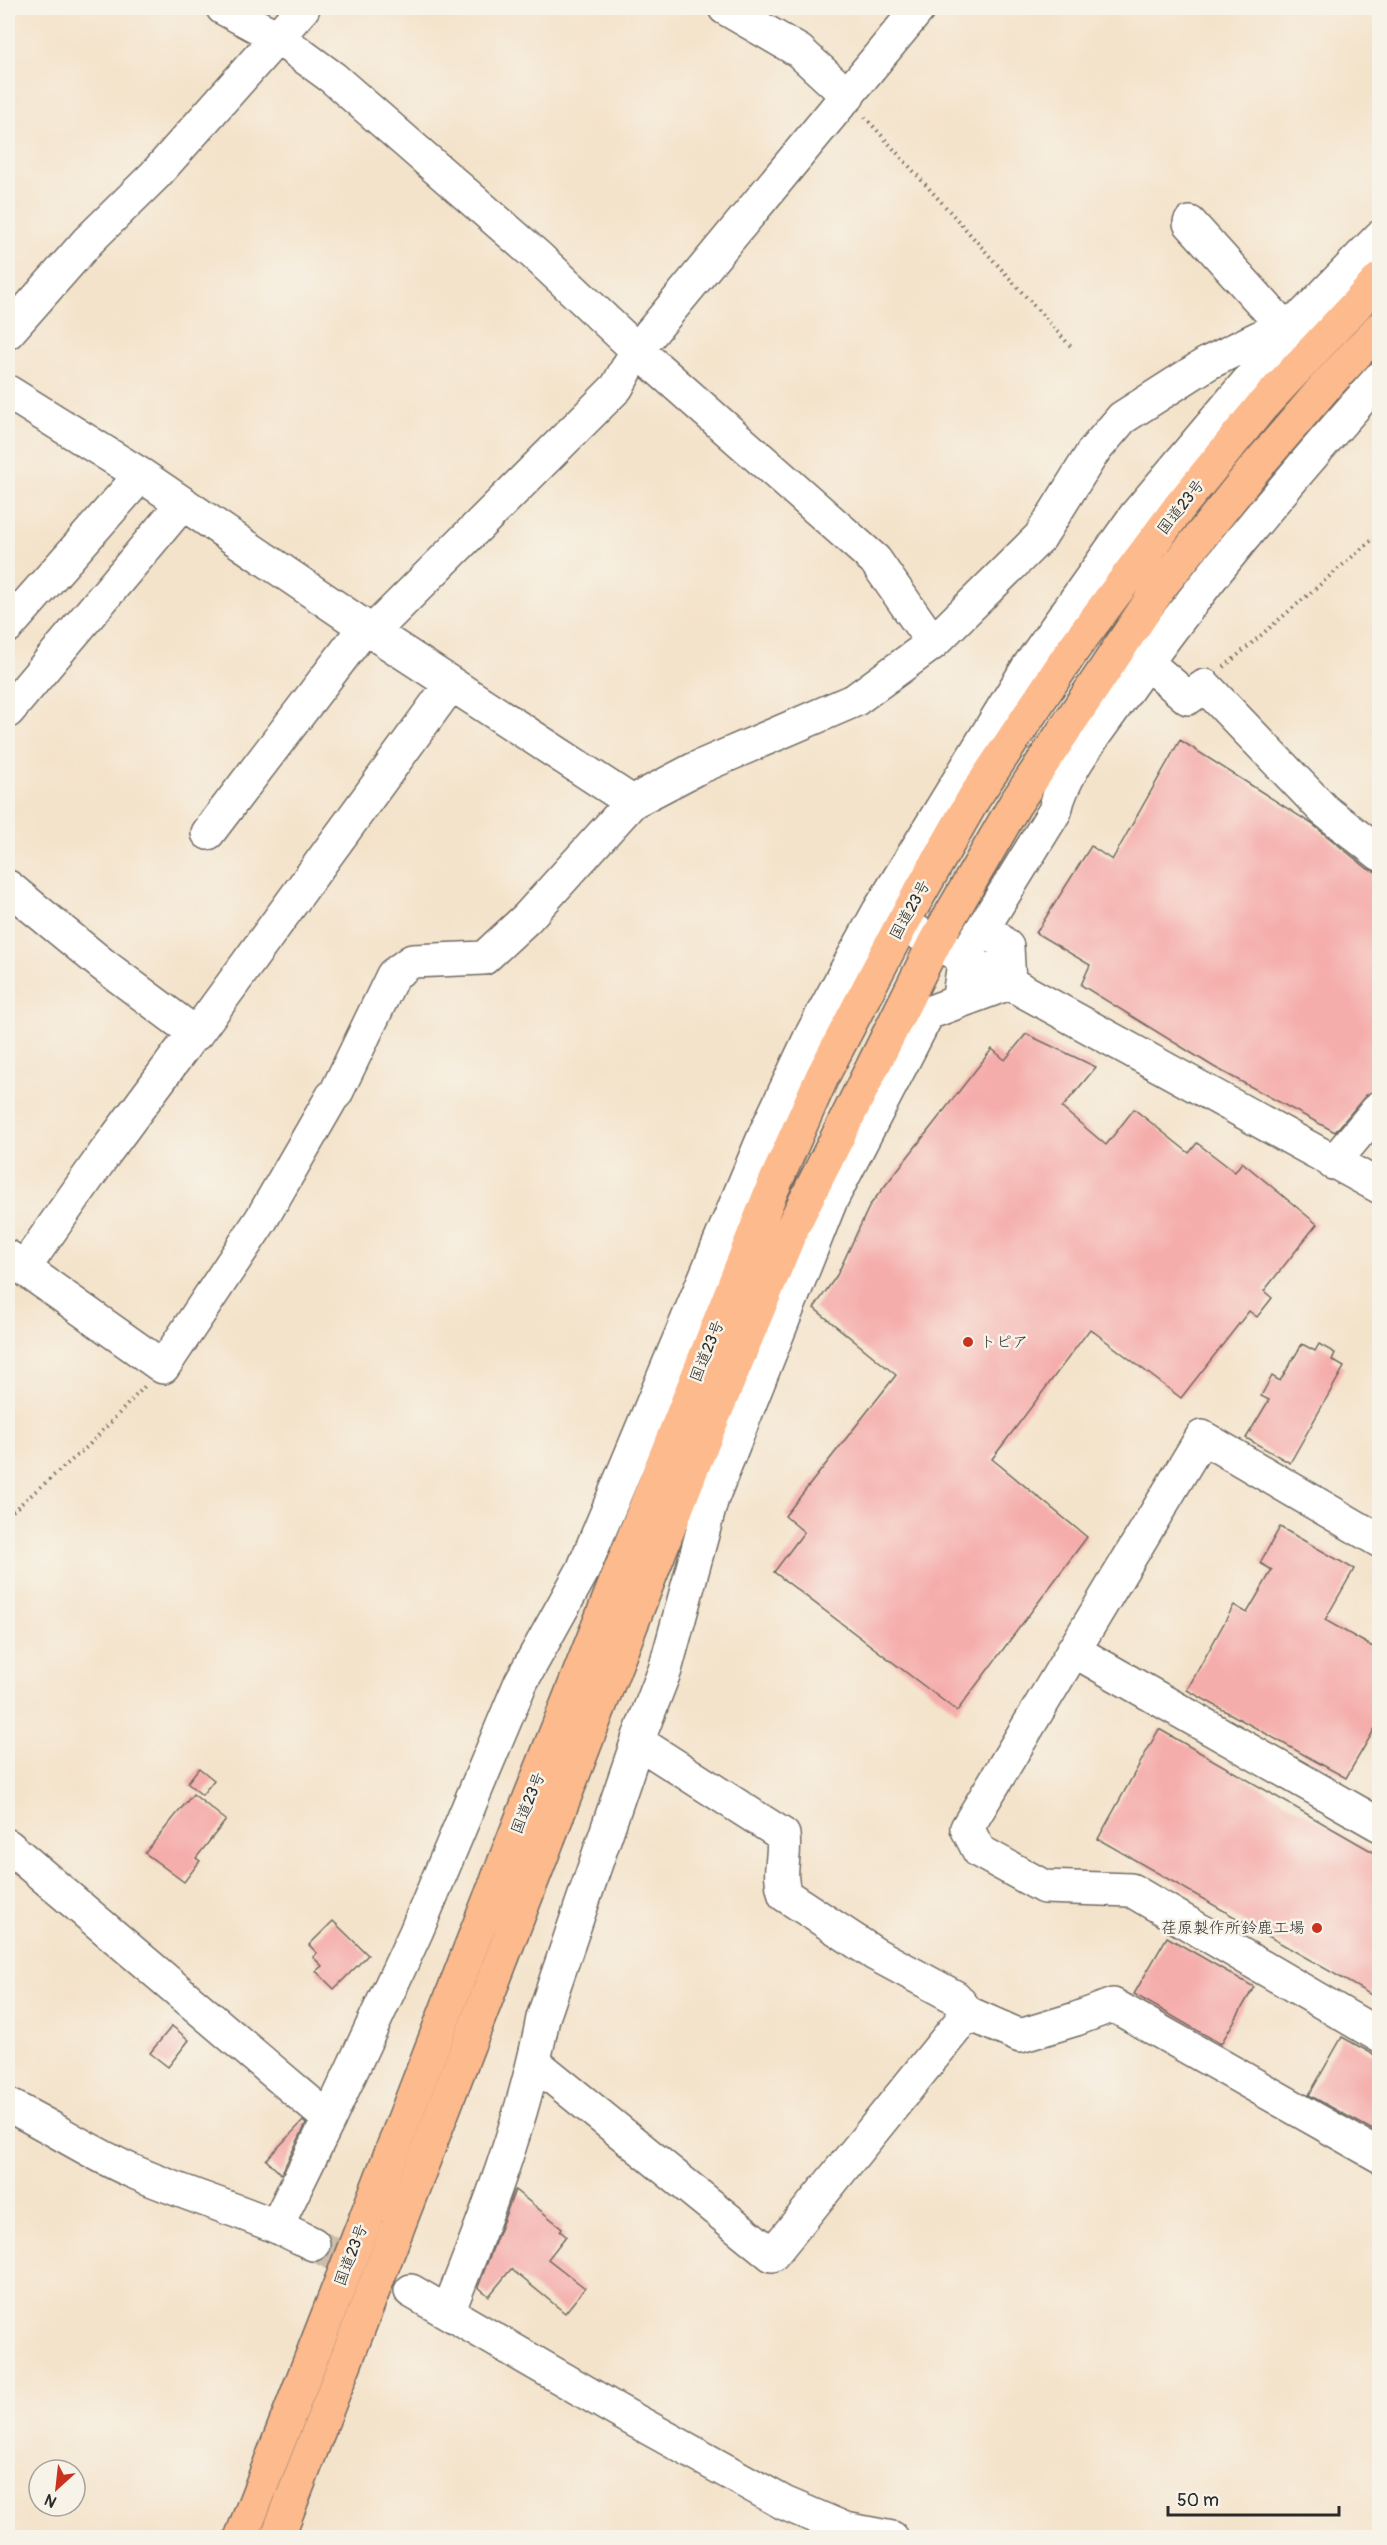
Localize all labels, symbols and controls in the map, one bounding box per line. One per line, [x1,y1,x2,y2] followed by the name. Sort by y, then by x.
[1153,475,1209,539] street label: 国道23号
[885,877,935,943] street label: 国道23号
[685,1317,729,1385] street label: 国道23号
[980,1332,1028,1352] place label: トピア
[961,1335,975,1349] marker: トピア
[506,1769,550,1837] street label: 国道23号
[1161,1918,1305,1938] place label: 荏原製作所鈴鹿工場
[1310,1921,1324,1935] marker: 荏原製作所鈴鹿工場
[330,2221,372,2289] street label: 国道23号
[27,2458,87,2518] north arrow
[1168,2479,1339,2517] scale bar
[41,2489,60,2512] text: N
[1177,2489,1219,2512] text: 50 m

